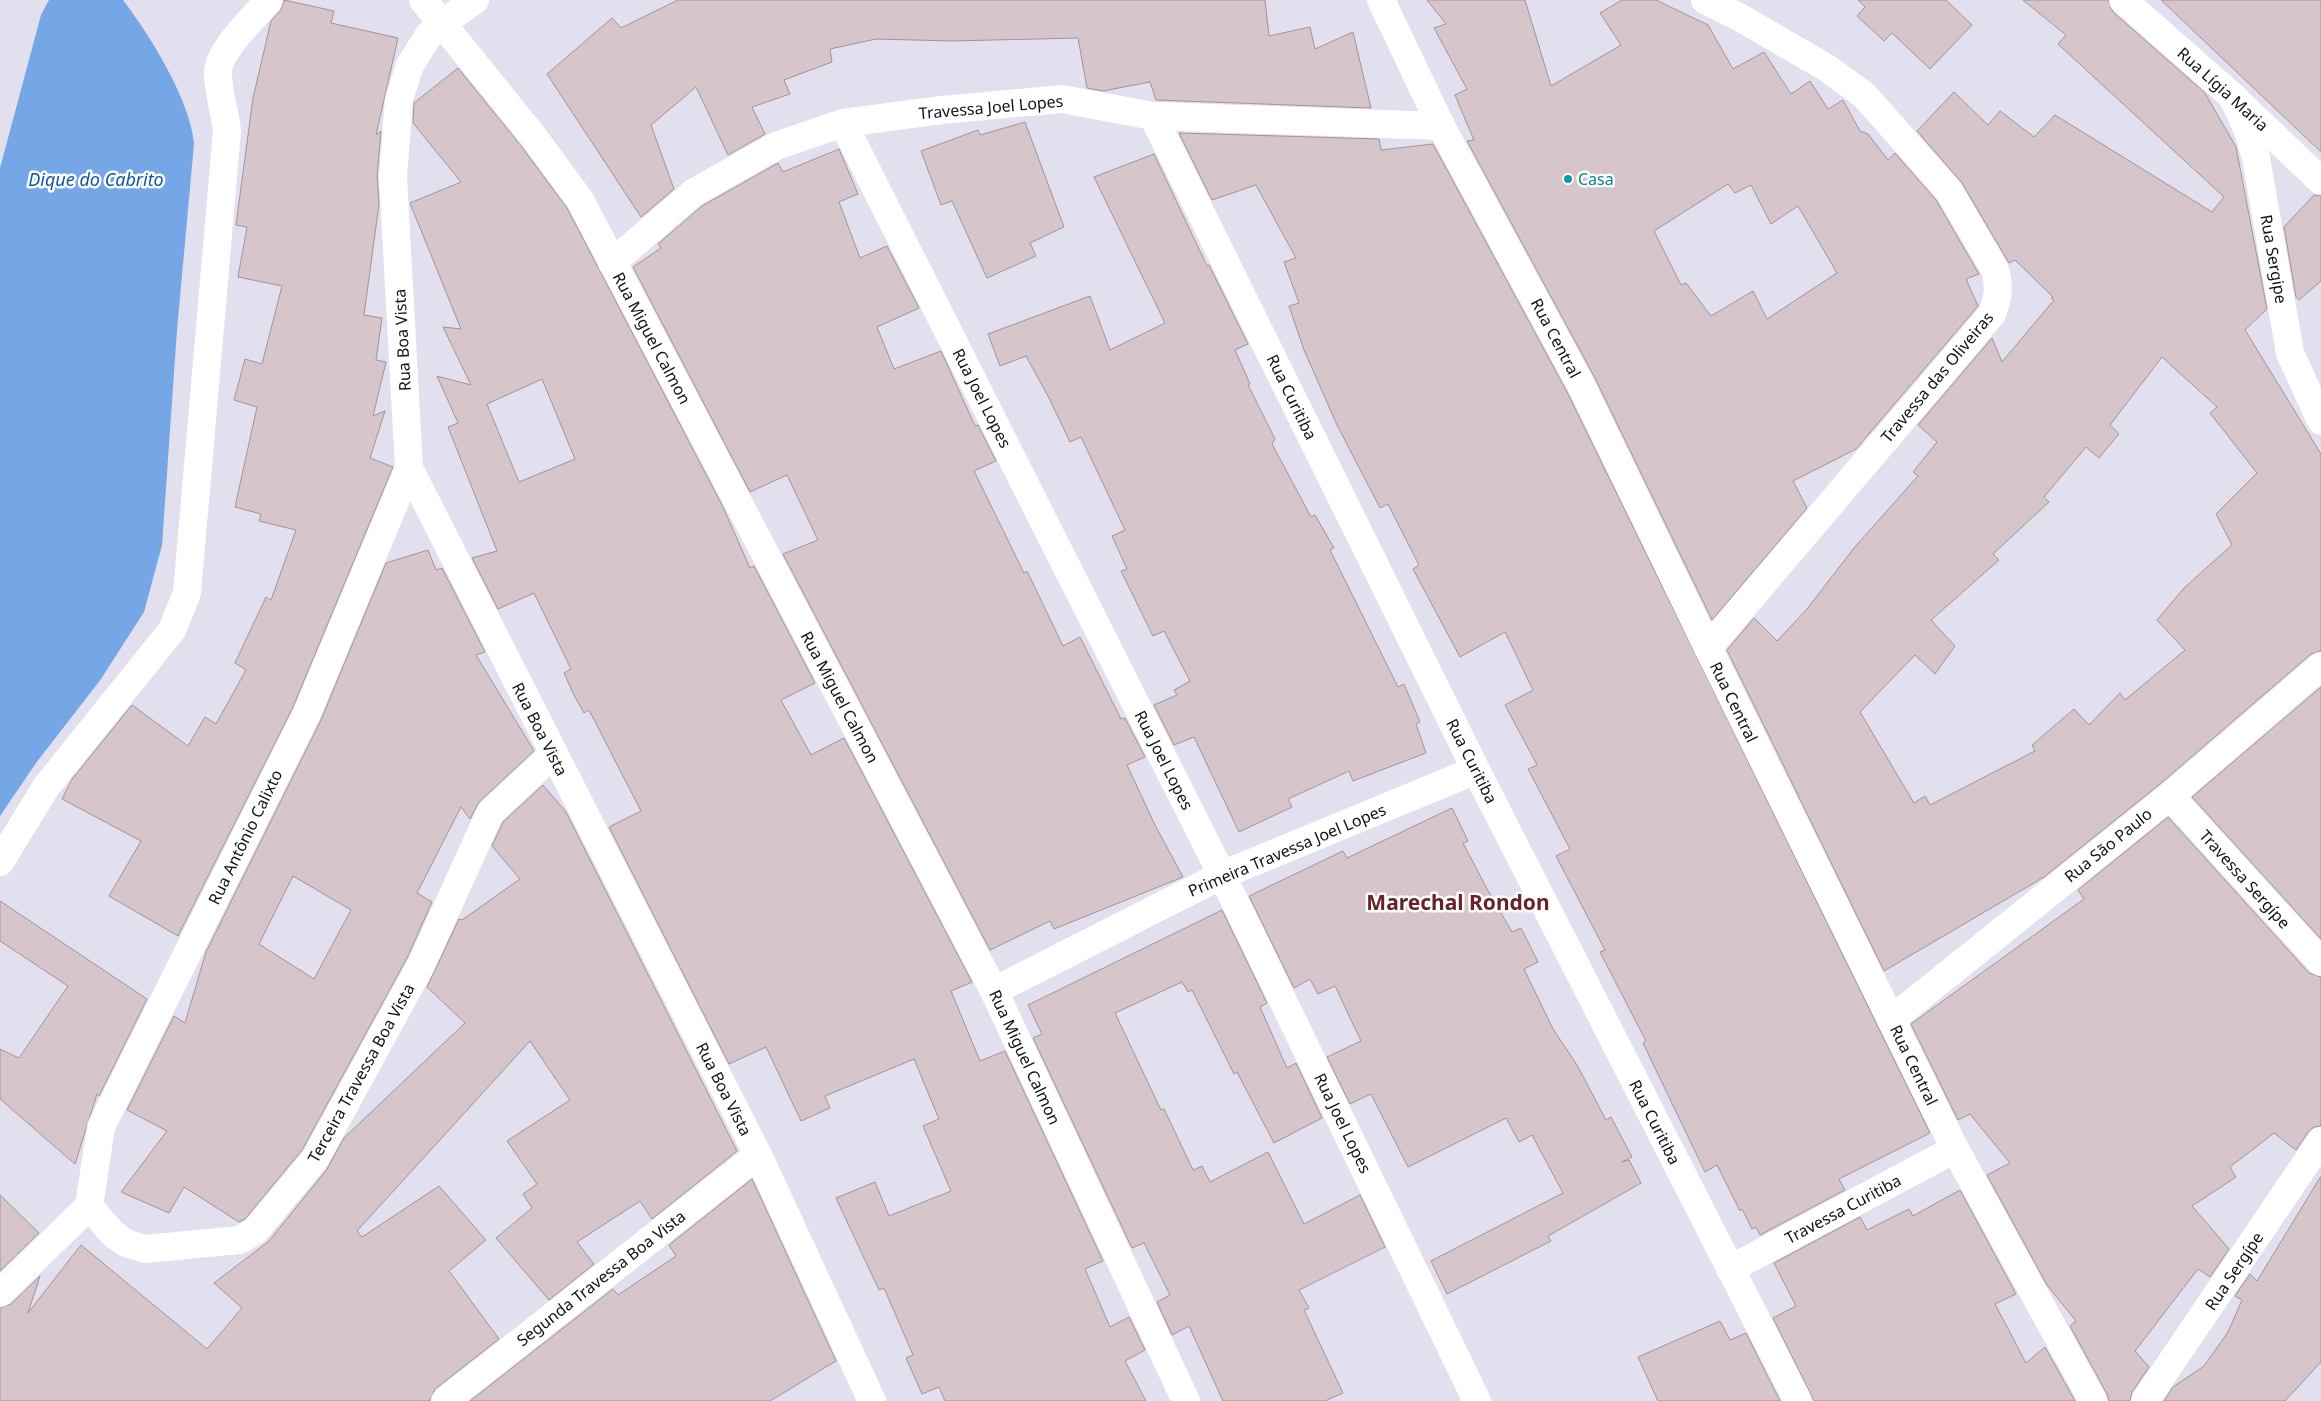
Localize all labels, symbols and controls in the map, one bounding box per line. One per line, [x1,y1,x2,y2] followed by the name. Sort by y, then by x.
[2173,42,2273,136] street label: Rua Lígia Maria
[918,90,1064,124] street label: Travessa Joel Lopes
[28,167,164,191] water label: Dique do Cabrito
[1578,168,1614,190] place label: Casa
[1562,173,1574,185] marker: Casa
[2255,213,2293,305] street label: Rua Sergipe
[608,268,696,408] street label: Rua Miguel Calmon
[388,288,416,392] street label: Rua Boa Vista
[1526,294,1586,382] street label: Rua Central
[1876,307,1998,447] street label: Travessa das Oliveiras
[947,344,1017,452] street label: Rua Joel Lopes
[1262,351,1322,443] street label: Rua Curitiba
[796,627,884,767] street label: Rua Miguel Calmon
[1705,658,1763,746] street label: Rua Central
[507,678,573,780] street label: Rua Boa Vista
[1129,706,1199,814] street label: Rua Joel Lopes
[1441,715,1503,807] street label: Rua Curitiba
[203,766,287,908] street label: Rua Antônio Calixto
[1185,798,1389,902] street label: Primeira Travessa Joel Lopes
[2060,803,2156,887] street label: Rua São Paulo
[2195,825,2295,933] street label: Travessa Sergípe
[1366,888,1550,916] district label: Marechal Rondon
[302,979,420,1167] street label: Terceira Travessa Boa Vista
[984,986,1066,1128] street label: Rua Miguel Calmon
[1885,1021,1943,1109] street label: Rua Central
[691,1038,757,1140] street label: Rua Boa Vista
[1309,1069,1377,1177] street label: Rua Joel Lopes
[1624,1076,1686,1168] street label: Rua Curitiba
[1781,1169,1905,1249] street label: Travessa Curitiba
[512,1205,690,1351] street label: Segunda Travessa Boa Vista
[2200,1228,2268,1314] street label: Rua Sergípe

